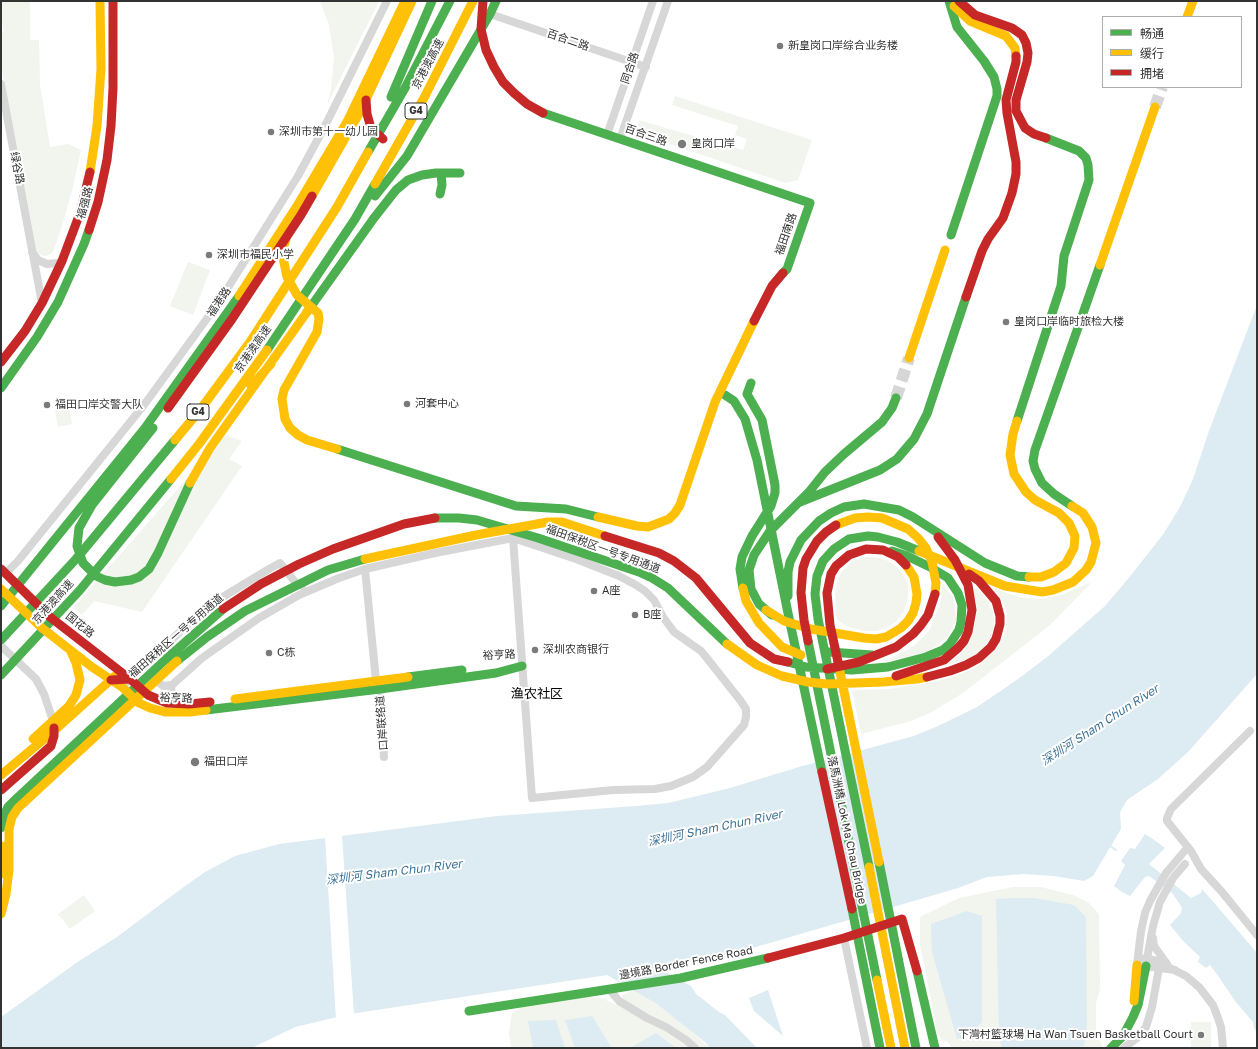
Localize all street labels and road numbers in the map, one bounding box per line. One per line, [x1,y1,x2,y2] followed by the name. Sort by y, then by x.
[545,27,591,53] street label: 百合二路
[409,37,447,91] street label: 京港澳高速
[618,50,642,86] street label: 同合路
[405,103,427,119] road number: G4
[623,122,669,148] street label: 百合三路
[7,151,27,185] street label: 绿谷路
[74,185,96,221] street label: 福强路
[773,211,799,257] street label: 福田南路
[204,285,234,319] street label: 福港路
[232,323,274,375] street label: 京港澳高速
[187,404,209,420] road number: G4
[544,522,662,576] street label: 福田保税区一号专用通道
[30,577,76,627] street label: 京港澳高速
[126,591,226,681] street label: 福田保税区一号专用通道
[63,609,97,641] street label: 国花路
[482,648,516,662] street label: 裕亨路
[159,691,193,705] street label: 裕亨路
[373,695,391,751] street label: 口岸联络道
[825,755,869,905] street label: 落馬洲橋 Lok Ma Chau Bridge
[618,944,754,982] street label: 邊境路 Border Fence Road

